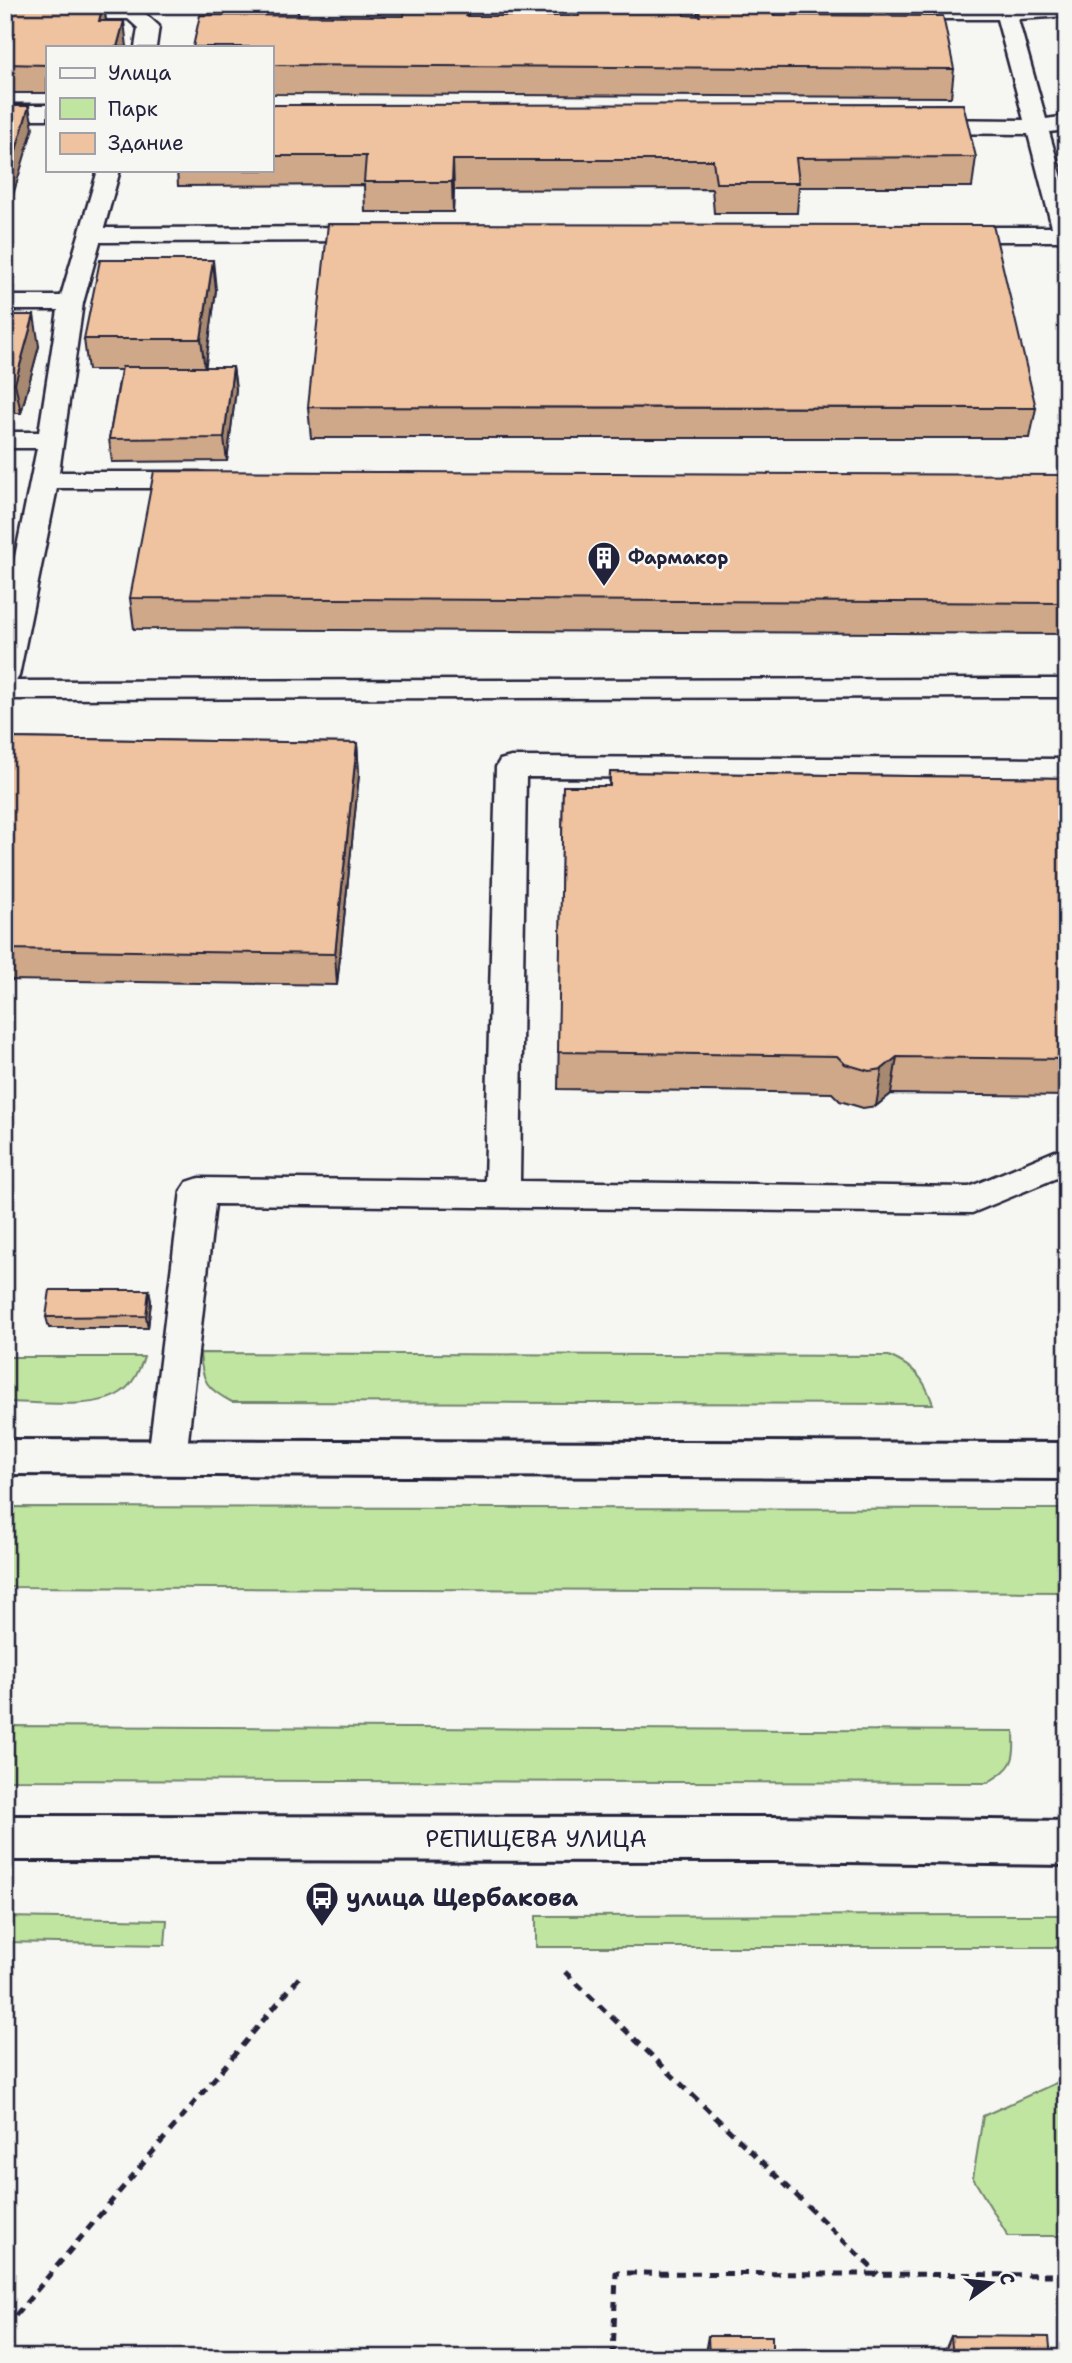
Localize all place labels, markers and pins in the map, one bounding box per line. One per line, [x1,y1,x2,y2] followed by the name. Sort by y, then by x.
[585,539,623,588] building icon: Фармакор
[628,546,729,570] place label: Фармакор
[303,1879,341,1928] bus stop icon: улица Щербакова
[346,1882,579,1914] place label: улица Щербакова

